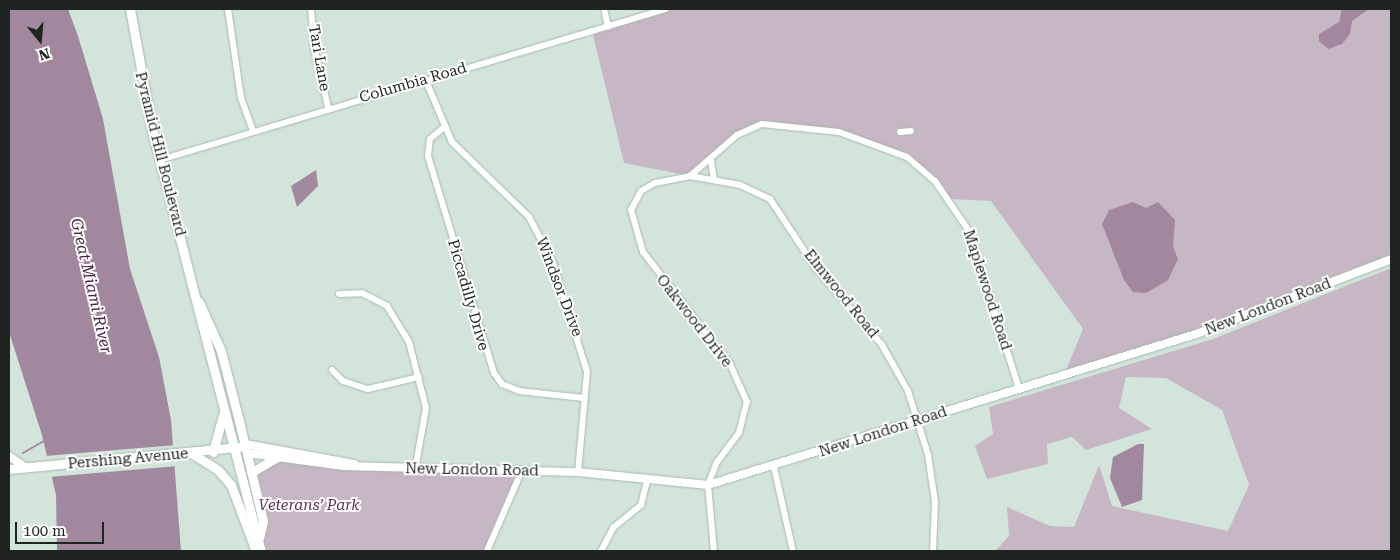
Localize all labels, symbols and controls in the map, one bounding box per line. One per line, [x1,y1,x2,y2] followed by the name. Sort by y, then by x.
[15,15,65,65] north arrow
[304,23,334,93] street label: Tari Lane
[37,45,52,64] text: N
[357,59,469,107] street label: Columbia Road
[131,70,189,238] street label: Pyramid Hill Boulevard
[66,217,116,355] water label: Great Miami River
[959,227,1015,353] street label: Maplewood Road
[532,235,586,339] street label: Windsor Drive
[444,237,492,353] street label: Piccadilly Drive
[800,246,882,342] street label: Elmwood Road
[652,271,736,371] street label: Oakwood Drive
[1202,275,1334,339] street label: New London Road
[817,403,949,461] street label: New London Road
[67,445,189,473] street label: Pershing Avenue
[405,460,539,480] street label: New London Road
[259,497,359,515] park label: Veterans’ Park
[18,512,106,544] scale bar
[23,522,66,540] text: 100 m

